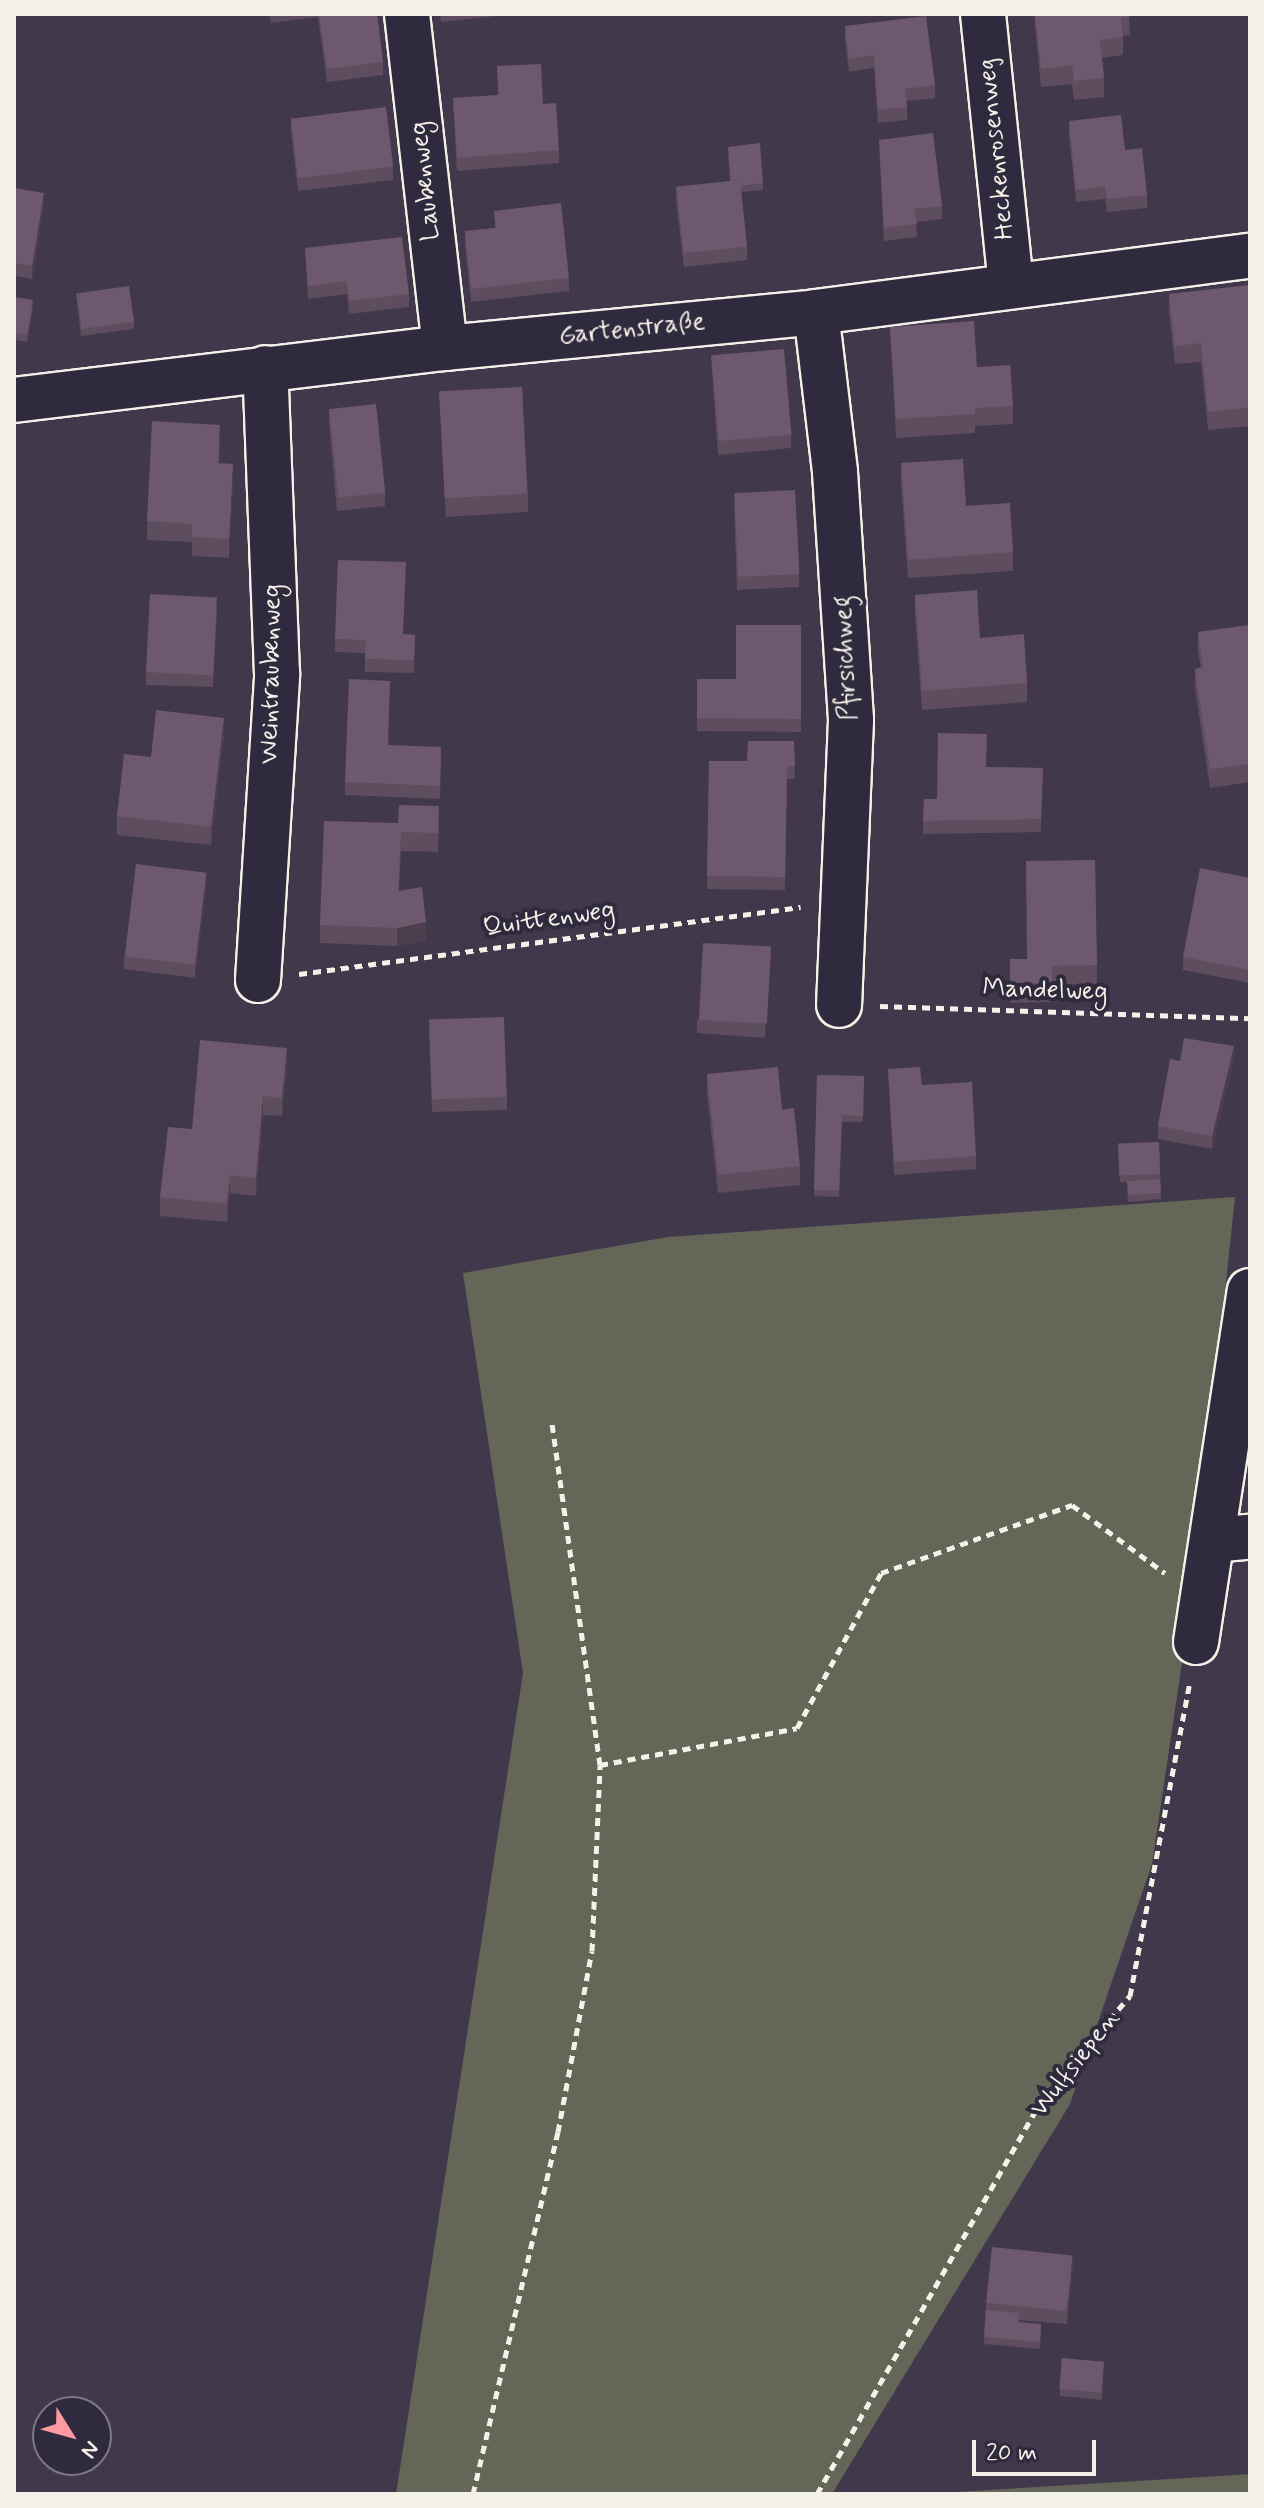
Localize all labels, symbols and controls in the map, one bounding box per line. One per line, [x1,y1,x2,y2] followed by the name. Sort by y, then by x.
[972,57,1022,241] street label: Heckenrosenweg
[404,120,448,242] street label: Laubenweg
[557,307,707,353] street label: Gartenstraße
[255,584,289,764] street label: Weintraubenweg
[828,595,866,721] street label: Pfirsichweg
[481,895,617,945] street label: Quittenweg
[982,973,1108,1009] street label: Mandelweg
[1025,2004,1127,2124] street label: Wulfsiepen
[32,2396,112,2476] north arrow
[976,2424,1100,2474] scale bar
[74,2435,105,2464] text: N
[986,2438,1037,2469] text: 20 m

